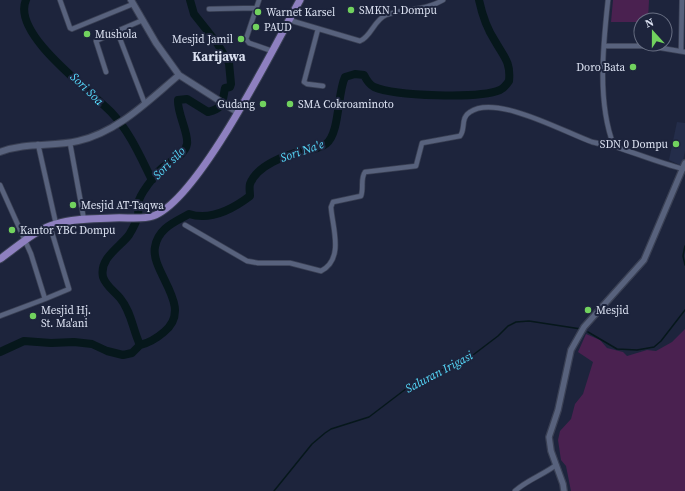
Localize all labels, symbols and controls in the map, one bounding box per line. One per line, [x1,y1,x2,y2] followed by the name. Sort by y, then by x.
[359,3,437,18] place label: SMKN 1 Dompu
[266,5,335,20] place label: Warnet Karsel
[346,5,356,15] marker: SMKN 1 Dompu
[253,7,263,17] marker: Warnet Karsel
[633,12,673,52] north arrow
[643,15,656,32] text: N
[264,20,292,35] place label: PAUD
[251,22,261,32] marker: PAUD
[95,27,137,42] place label: Mushola
[82,29,92,39] marker: Mushola
[172,32,233,47] place label: Mesjid Jamil
[236,34,246,44] marker: Mesjid Jamil
[192,48,246,65] district label: Karijawa
[576,60,625,75] place label: Doro Bata
[628,62,638,72] marker: Doro Bata
[67,69,108,109] water label: Sori Soa
[217,97,255,112] place label: Gudang
[298,97,394,112] place label: SMA Cokroaminoto
[258,99,268,109] marker: Gudang
[285,99,295,109] marker: SMA Cokroaminoto
[278,136,326,166] water label: Sori Na'e
[600,137,669,152] place label: SDN 0 Dompu
[671,139,681,149] marker: SDN 0 Dompu
[149,143,189,183] water label: Sori silo
[81,198,164,213] place label: Mesjid AT-Taqwa
[68,200,78,210] marker: Mesjid AT-Taqwa
[20,223,116,238] place label: Kantor YBC Dompu
[7,225,17,235] marker: Kantor YBC Dompu
[41,303,91,331] place label: Mesjid Hj. St. Ma'ani
[596,303,629,318] place label: Mesjid
[583,305,593,315] marker: Mesjid
[28,311,38,321] marker: Mesjid Hj. St. Ma'ani
[402,347,476,397] water label: Saluran Irigasi

